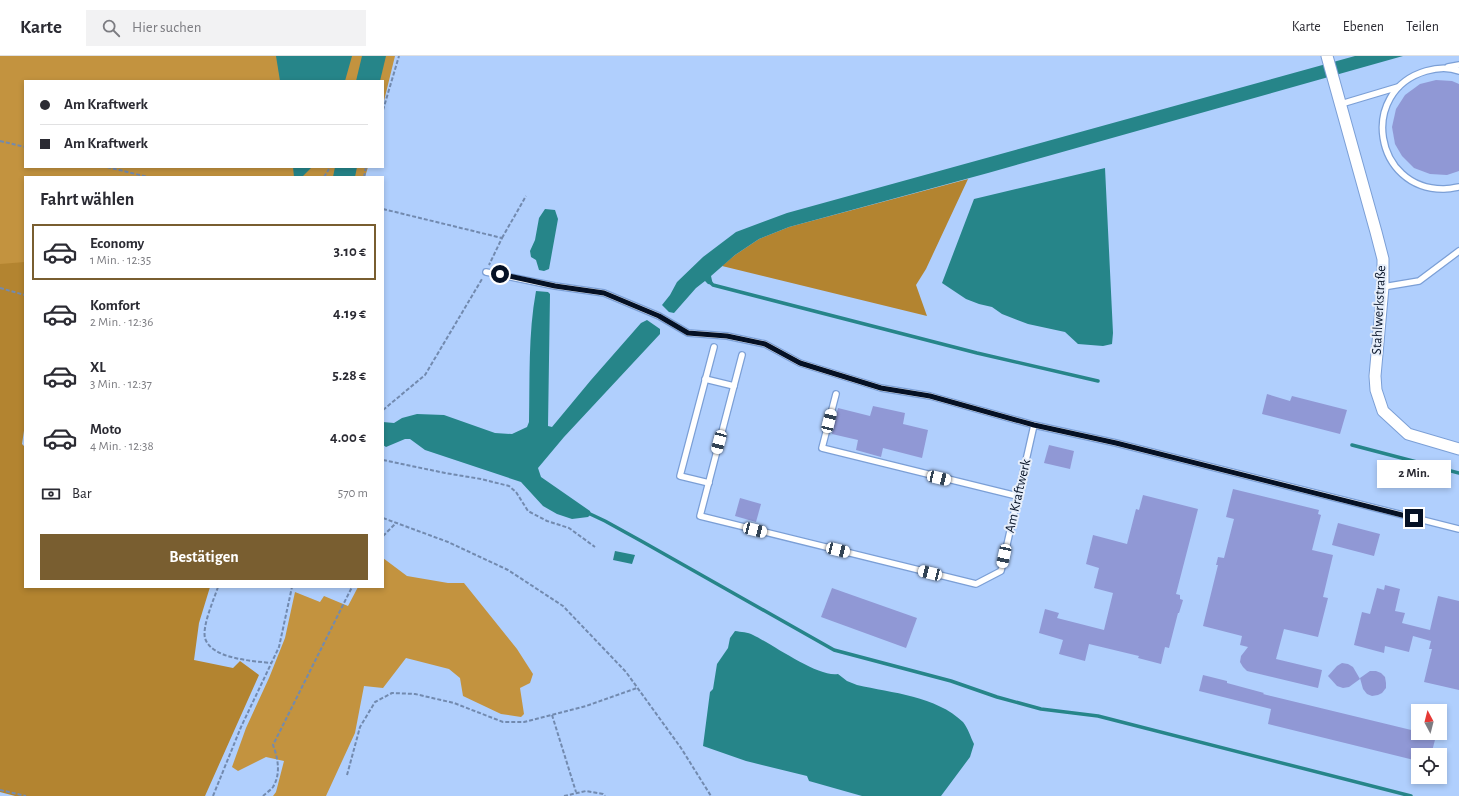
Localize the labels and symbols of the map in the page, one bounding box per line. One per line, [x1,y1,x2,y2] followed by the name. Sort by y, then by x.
[491,265,509,283] route start
[1370,265,1388,355] street label: Stahlwerkstraße
[820,408,838,434] car
[710,429,728,455] car
[1003,457,1033,534] street label: Am Kraftwerk
[1377,460,1451,488] callout: 2 Min.
[926,469,952,487] car
[1405,509,1423,527] route end
[742,521,768,539] car
[825,541,851,559] car
[996,543,1012,569] car
[917,564,943,582] car
[1411,704,1447,740] north arrow

